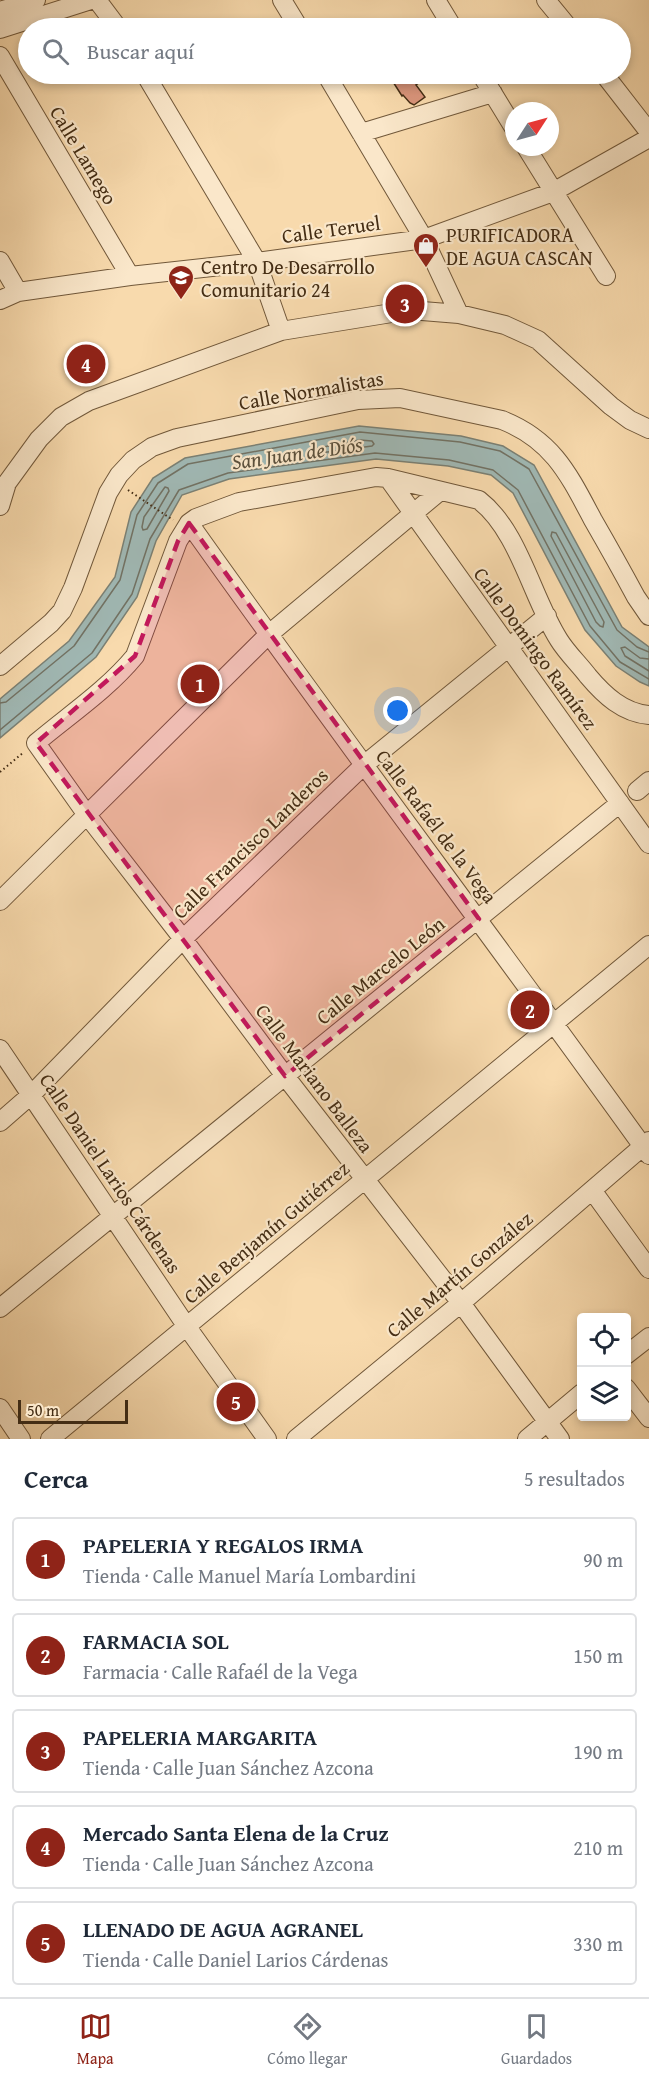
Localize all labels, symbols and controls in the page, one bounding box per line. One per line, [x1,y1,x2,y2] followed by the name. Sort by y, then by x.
[18,18,631,84] search box
[39,35,72,68] icon: search
[87,35,194,67] text: Buscar aquí
[43,100,125,210] street label: Calle Lamego
[505,102,559,156] north arrow
[280,208,383,250] street label: Calle Teruel
[446,220,593,272] place label: PURIFICADORA DE AGUA CASCAN
[411,231,441,269] shop icon: PURIFICADORA DE AGUA CASCAN
[201,252,375,304] place label: Centro De Desarrollo Comunitario 24
[166,263,196,301] school or university icon: Centro De Desarrollo Comunitario 24
[386,282,424,326] pin: 3
[66,342,106,386] pin: 4
[236,363,386,417] street label: Calle Normalistas
[230,428,365,478] water label: San Juan de Diós
[467,561,605,735] street label: Calle Domingo Ramírez
[180,662,220,706] pin: 1
[383,696,412,725] your location
[369,743,505,910] street label: Calle Rafaél de la Vega
[166,761,334,925] street label: Calle Francisco Landeros
[309,909,451,1031] street label: Calle Marcelo León
[510,988,550,1032] pin: 2
[249,997,381,1159] street label: Calle Mariano Balleza
[33,1067,189,1279] street label: Calle Daniel Larios Cárdenas
[177,1154,355,1310] street label: Calle Benjamín Gutiérrez
[380,1204,539,1344] street label: Calle Martín González
[577,1313,631,1421] map controls
[577,1313,631,1367] button: locate
[577,1367,631,1421] button: layers
[216,1380,256,1424] pin: 5
[18,1397,128,1424] scale bar
[27,1398,59,1422] text: 50 m
[24,1459,88,1498] text: Cerca
[524,1464,625,1493] text: 5 resultados
[83,1529,363,1561] text: PAPELERIA Y REGALOS IRMA
[40,1545,51,1574] text: 1
[583,1545,623,1574] text: 90 m
[83,1561,416,1590] text: Tienda · Calle Manuel María Lombardini
[83,1625,229,1657] text: FARMACIA SOL
[40,1641,51,1670] text: 2
[573,1641,623,1670] text: 150 m
[83,1657,358,1686] text: Farmacia · Calle Rafaél de la Vega
[83,1721,317,1753] text: PAPELERIA MARGARITA
[40,1737,51,1766] text: 3
[573,1737,623,1766] text: 190 m
[83,1753,374,1782] text: Tienda · Calle Juan Sánchez Azcona
[83,1817,389,1849] text: Mercado Santa Elena de la Cruz
[40,1833,51,1862] text: 4
[573,1833,623,1862] text: 210 m
[83,1849,374,1878] text: Tienda · Calle Juan Sánchez Azcona
[83,1913,363,1945] text: LLENADO DE AGUA AGRANEL
[40,1929,51,1958] text: 5
[573,1929,623,1958] text: 330 m
[83,1945,389,1974] text: Tienda · Calle Daniel Larios Cárdenas
[77,2010,114,2070] tab: Mapa
[267,2010,347,2070] tab: Cómo llegar
[501,2010,572,2070] tab: Guardados

